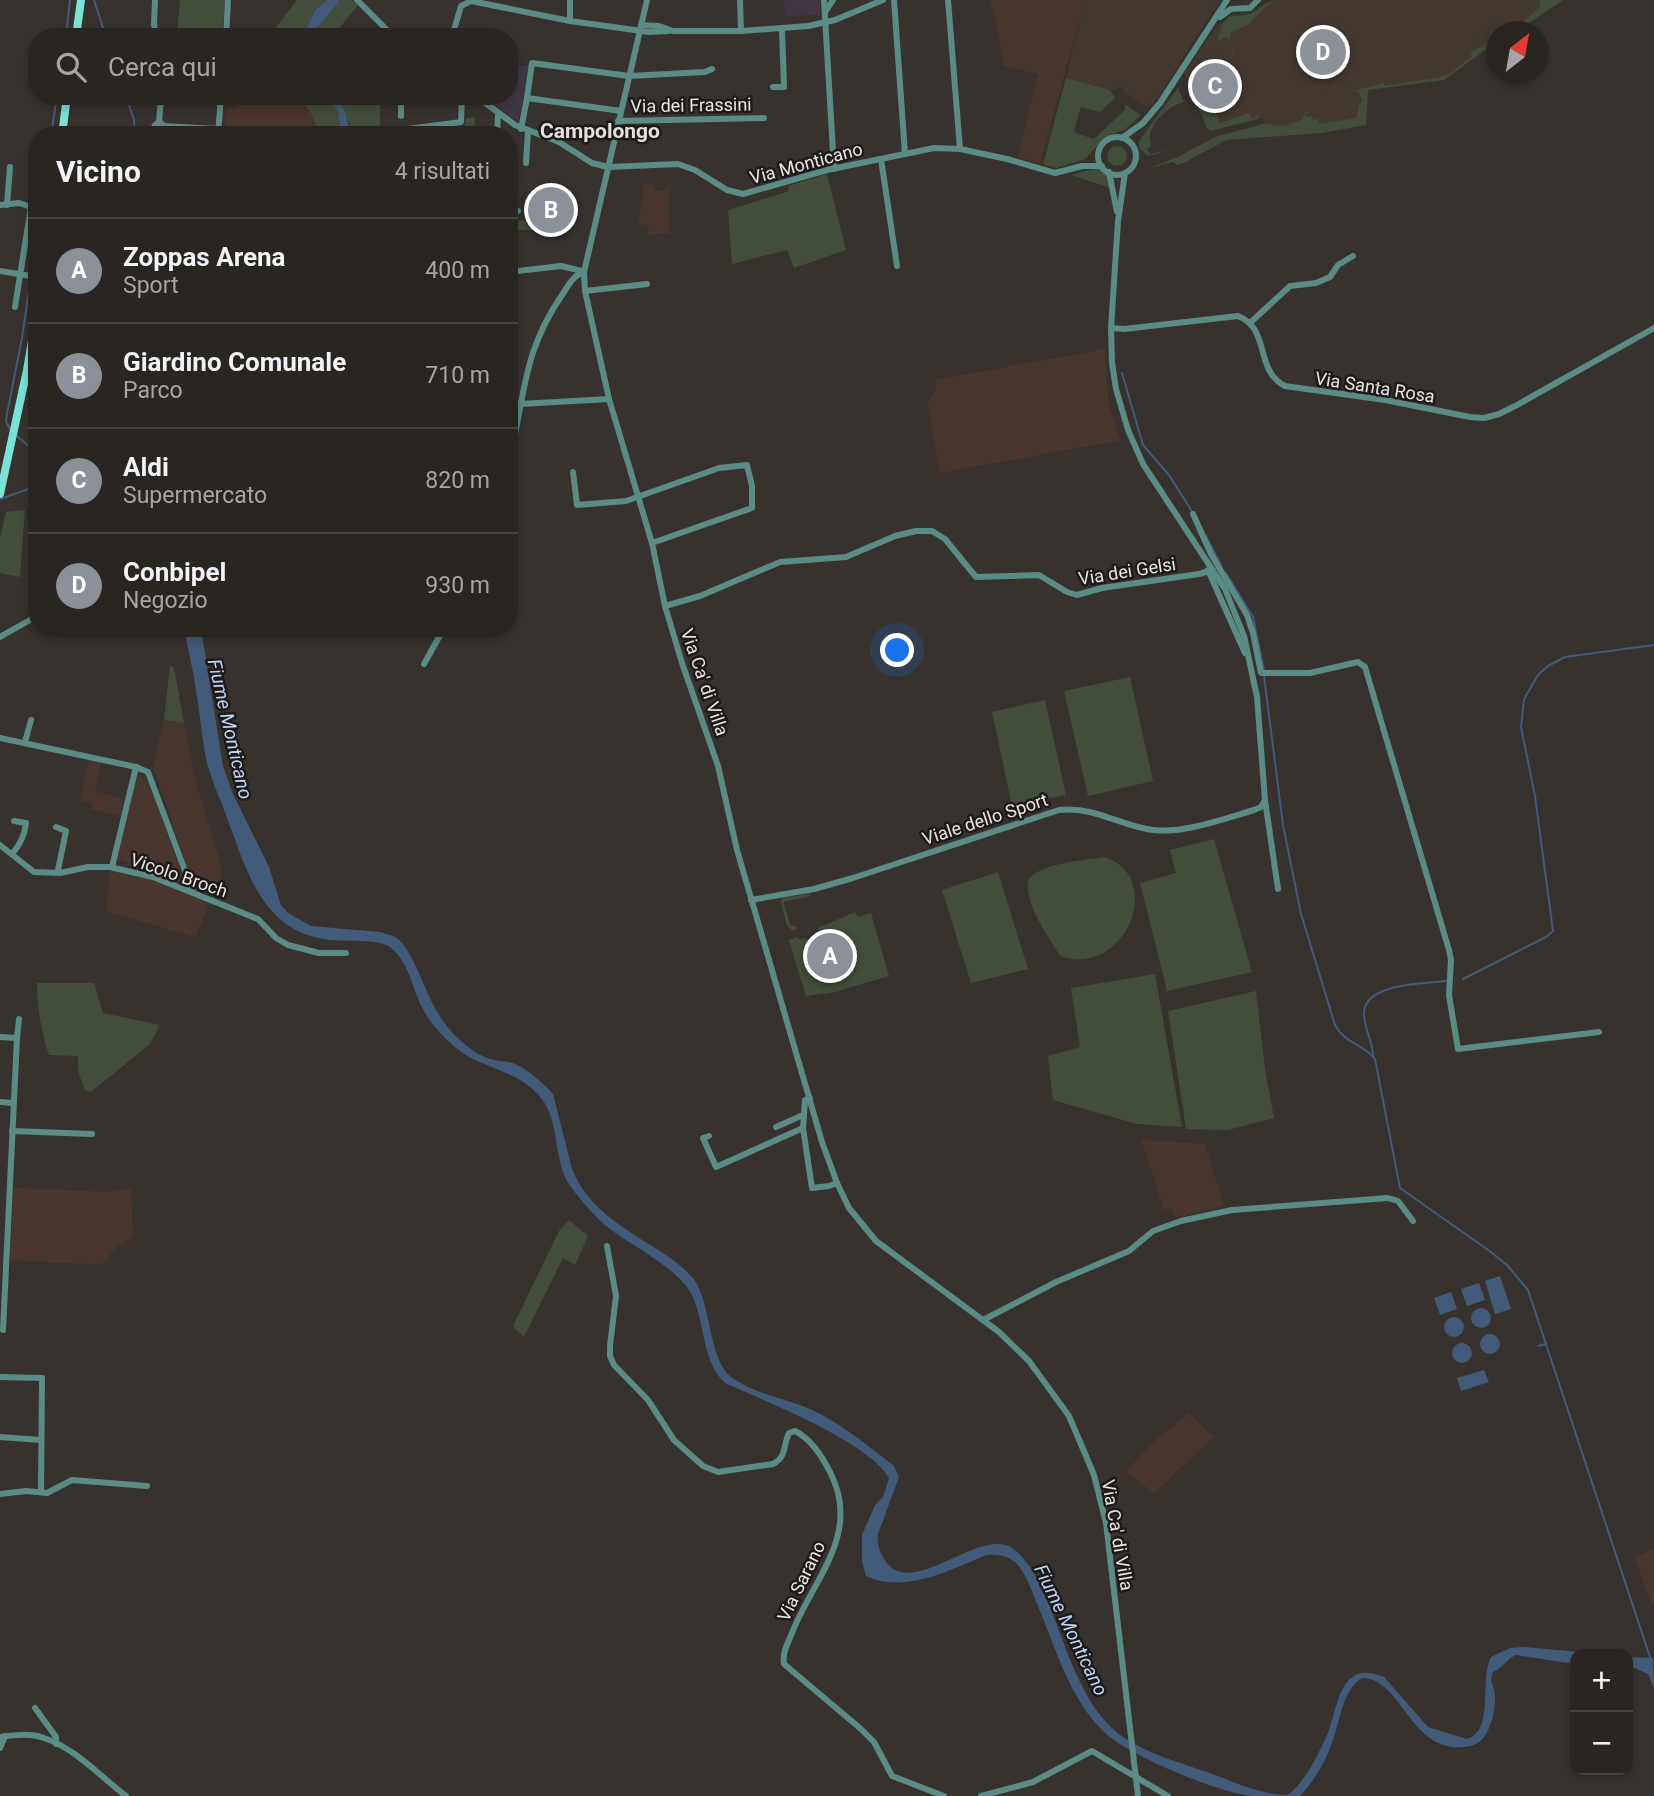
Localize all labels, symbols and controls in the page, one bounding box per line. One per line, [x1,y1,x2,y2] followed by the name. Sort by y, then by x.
[1486,21,1549,84] north arrow
[1300,26,1346,78] pin: D
[28,28,518,105] search box
[52,48,90,86] icon: search
[108,52,217,82] text: Cerca qui
[1192,60,1238,112] pin: C
[630,93,752,117] street label: Via dei Frassini
[540,119,660,143] district label: Campolongo
[747,138,865,188] street label: Via Monticano
[56,154,141,189] text: Vicino
[395,158,490,185] text: 4 risultati
[528,184,574,236] pin: B
[123,242,285,272] text: Zoppas Arena
[71,257,87,284] text: A
[425,257,490,284] text: 400 m
[123,272,179,299] text: Sport
[123,347,346,377] text: Giardino Comunale
[72,362,86,389] text: B
[425,362,490,389] text: 710 m
[1314,367,1436,407] street label: Via Santa Rosa
[123,377,183,404] text: Parco
[123,452,169,482] text: Aldi
[71,467,87,494] text: C
[425,467,490,494] text: 820 m
[123,482,267,509] text: Supermercato
[1077,553,1177,589] street label: Via dei Gelsi
[123,557,226,587] text: Conbipel
[72,572,86,599] text: D
[425,572,490,599] text: 930 m
[123,587,208,614] text: Negozio
[677,626,733,738] street label: Via Ca' di Villa
[880,633,914,667] your location
[203,657,257,801] water label: Fiume Monticano
[920,789,1050,849] street label: Viale dello Sport
[128,849,230,901] street label: Vicolo Broch
[807,930,853,982] pin: A
[1098,1478,1138,1592] street label: Via Ca' di Villa
[773,1538,829,1624] street label: Via Sarano
[1029,1561,1113,1699] water label: Fiume Monticano
[1570,1649,1633,1775] map controls
[1570,1649,1633,1712] button: +
[1570,1712,1633,1775] button: −

